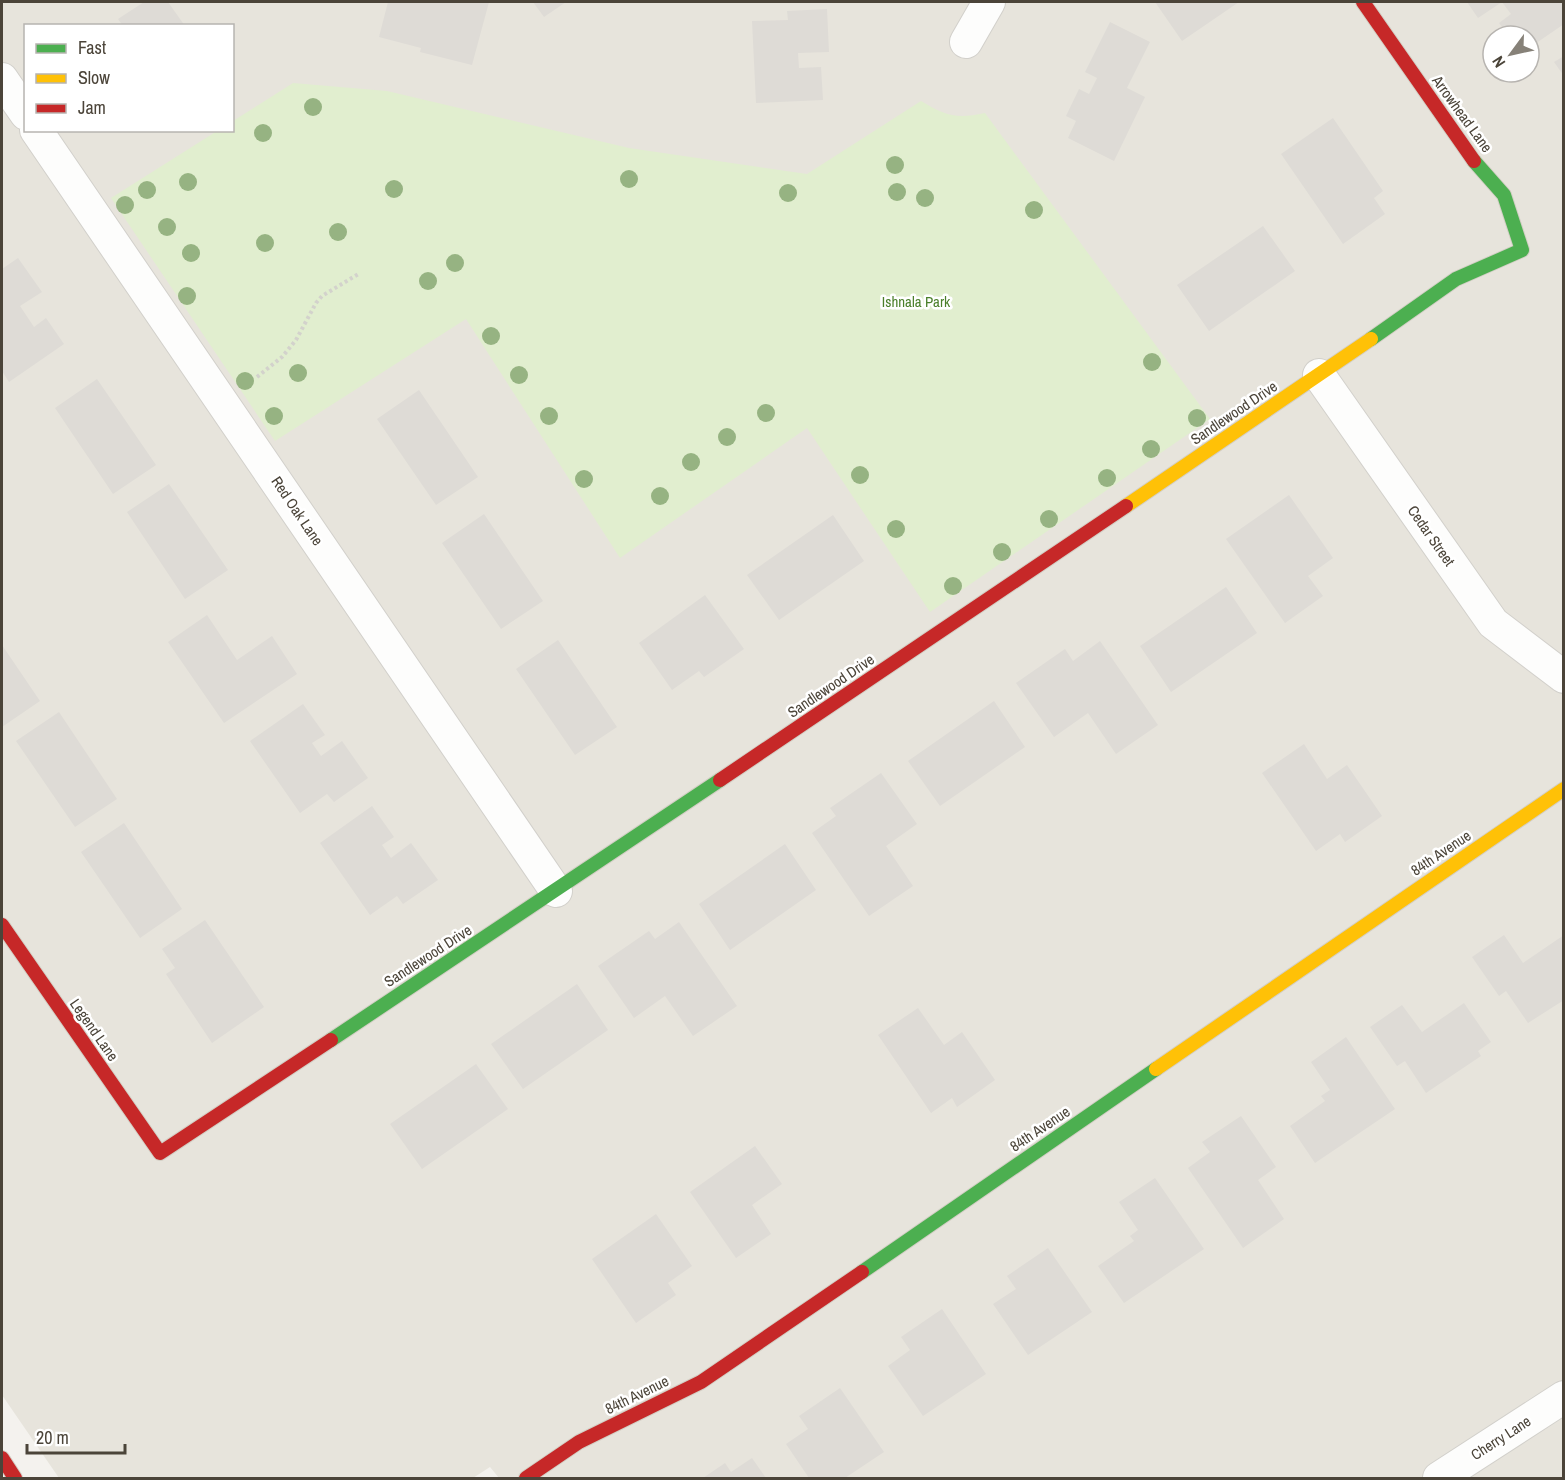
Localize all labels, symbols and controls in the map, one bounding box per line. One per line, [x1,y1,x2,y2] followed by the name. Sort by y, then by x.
[24,24,234,132] legend
[1481,24,1541,84] north arrow
[78,35,106,60] text: Fast
[1487,52,1510,72] text: N
[78,65,110,90] text: Slow
[1427,70,1498,157] street label: Arrowhead Lane
[78,95,106,120] text: Jam
[882,291,951,312] park label: Ishnala Park
[1186,376,1281,449] street label: Sandlewood Drive
[267,472,328,550] street label: Red Oak Lane
[1403,501,1460,571] street label: Cedar Street
[783,649,878,722] street label: Sandlewood Drive
[1407,825,1475,880] street label: 84th Avenue
[380,919,476,992] street label: Sandlewood Drive
[65,994,124,1065] street label: Legend Lane
[1006,1101,1074,1156] street label: 84th Avenue
[602,1370,672,1419] street label: 84th Avenue
[1467,1410,1535,1465] street label: Cherry Lane
[27,1417,124,1455] scale bar
[36,1425,69,1450] text: 20 m

